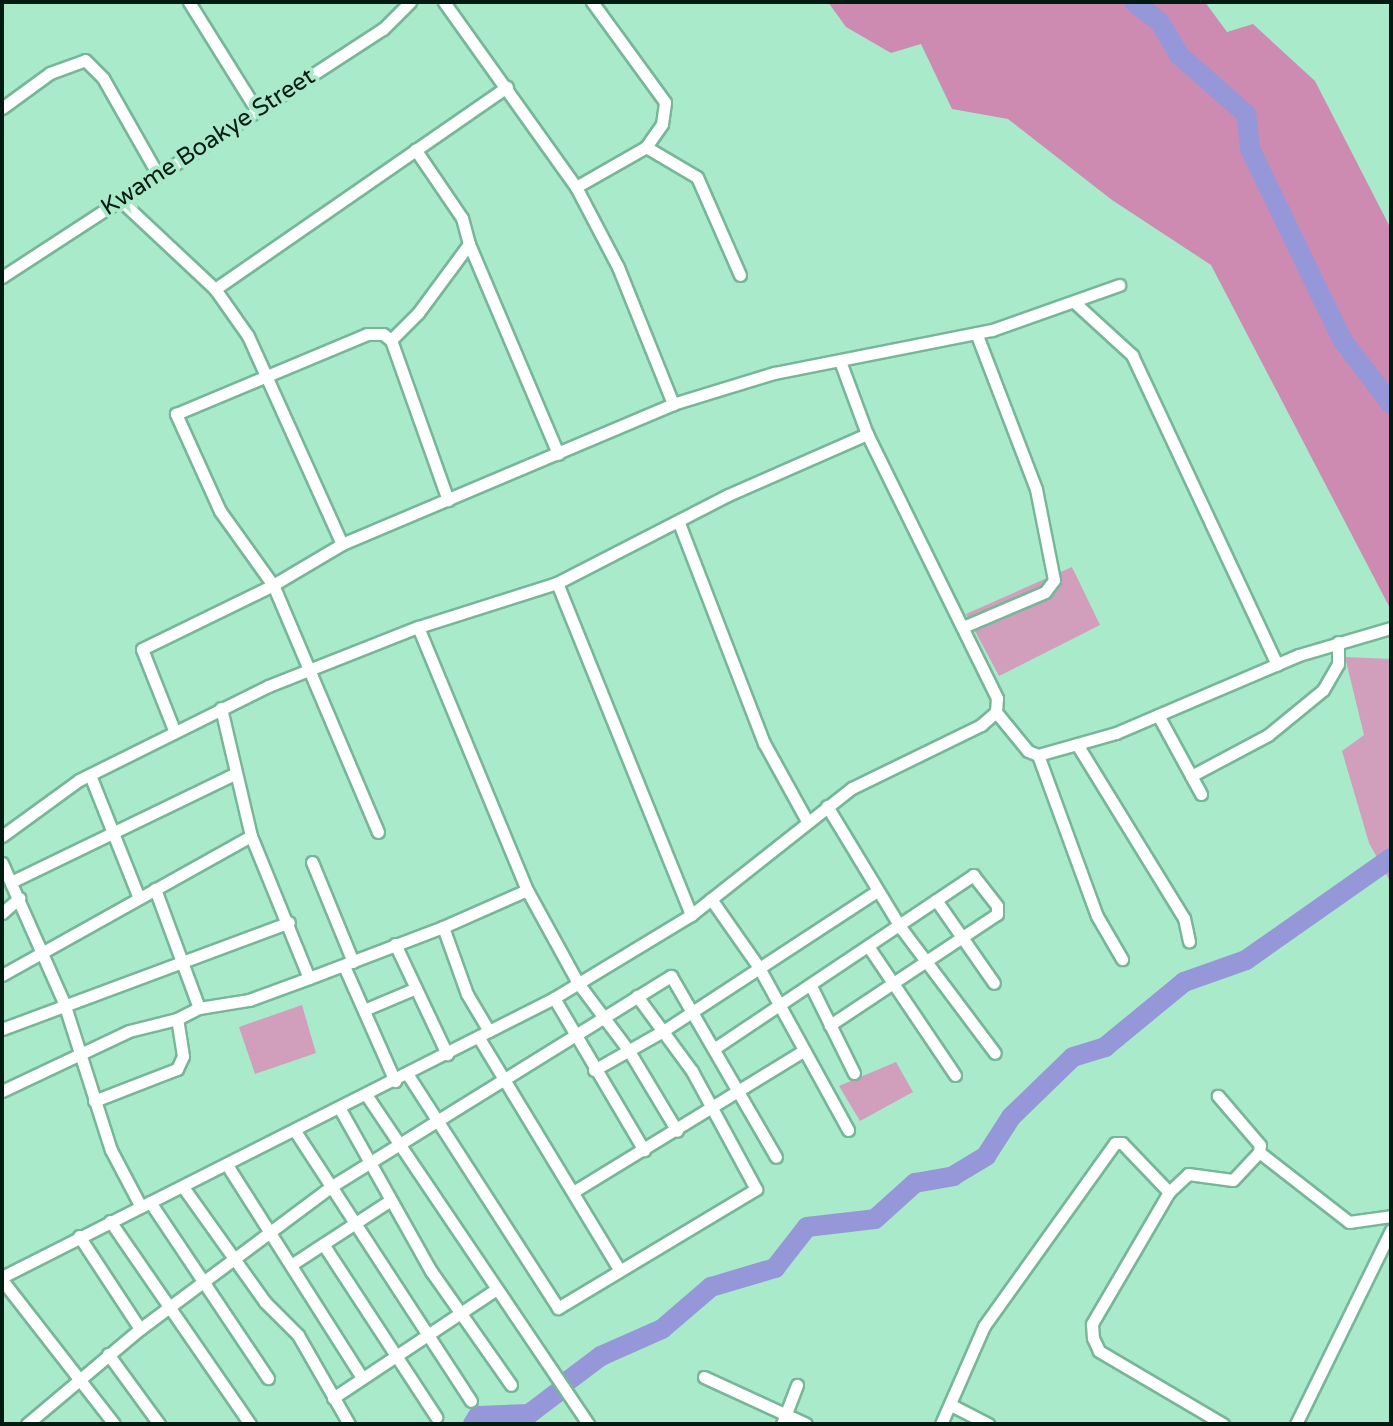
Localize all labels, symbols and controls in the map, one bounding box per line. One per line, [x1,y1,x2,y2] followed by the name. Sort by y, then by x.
[96,62,320,222] street label: Kwame Boakye Street

